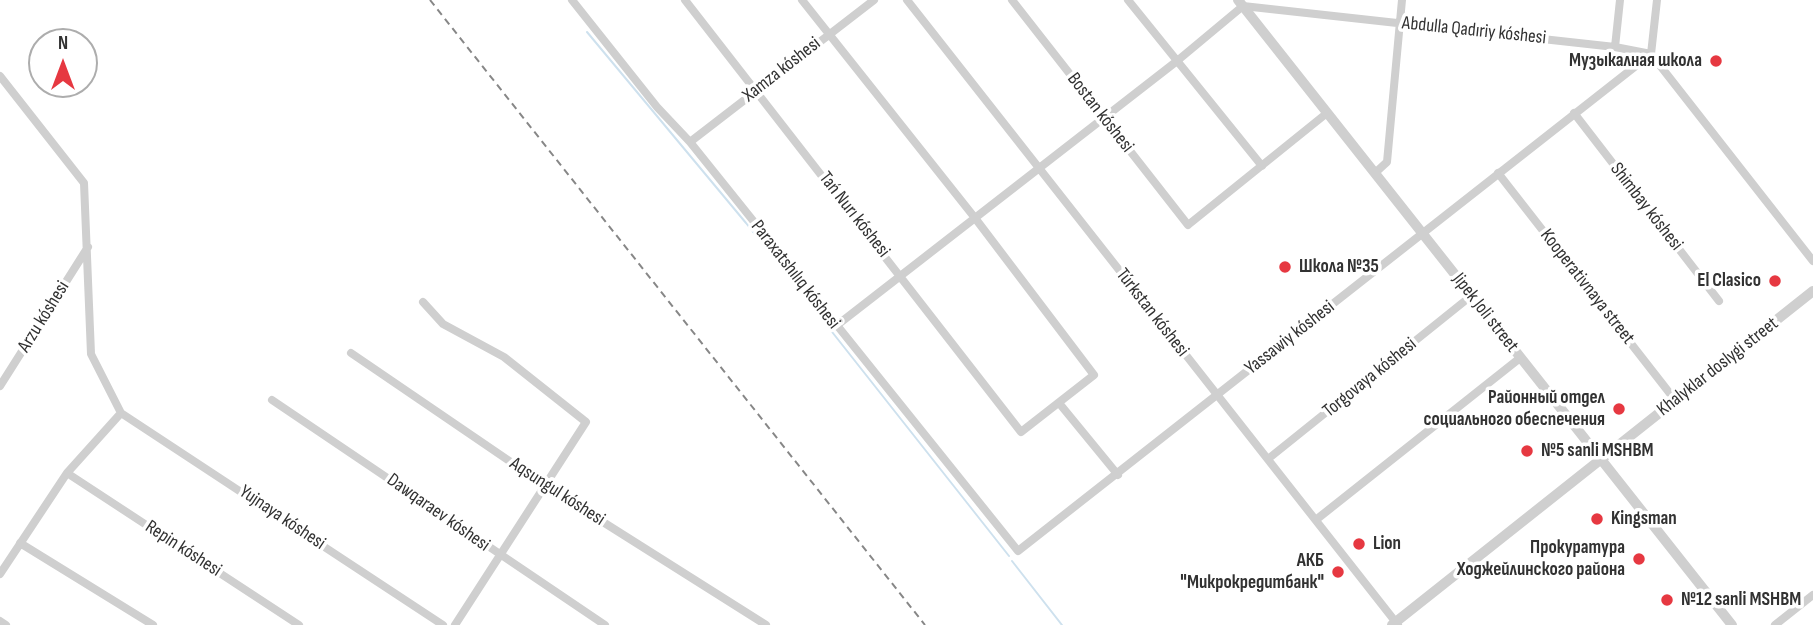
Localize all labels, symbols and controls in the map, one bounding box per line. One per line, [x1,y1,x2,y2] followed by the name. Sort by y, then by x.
[1401,12,1547,50] street label: Abdulla Qadıriy kóshesi
[28,28,98,98] north arrow
[58,32,68,55] text: N
[739,33,825,107] street label: Xamza kóshesi
[1569,50,1702,72] place label: Музыкалная школа
[1708,53,1724,69] marker: Музыкалная школа
[1062,69,1138,157] street label: Bostan kóshesi
[1605,159,1687,255] street label: Shimbay kóshesi
[814,168,894,262] street label: Tań Nurı kóshesi
[745,216,845,334] street label: Paraxatshılıq kóshesi
[1535,225,1639,349] street label: Kooperativnaya street
[1299,256,1379,278] place label: Школа №35
[1277,259,1293,275] marker: Школа №35
[1111,264,1193,362] street label: Túrkstan kóshesi
[1447,269,1523,357] street label: Jipek Joli street
[1697,270,1761,292] place label: El Clasico
[1767,273,1783,289] marker: El Clasico
[13,277,75,357] street label: Arzu kóshesi
[1241,296,1339,380] street label: Yassawiy kóshesi
[1653,313,1783,421] street label: Khalyklar doslygi street
[1319,333,1421,423] street label: Torgovaya kóshesi
[1423,387,1605,431] place label: Районный отдел социального обеспечения
[1611,401,1627,417] marker: Районный отдел социального обеспечения
[1541,440,1654,462] place label: №5 sanli MSHBM
[1519,443,1535,459] marker: №5 sanli MSHBM
[505,453,609,531] street label: Aqsungul kóshesi
[382,469,494,557] street label: Dawqaraev kóshesi
[235,481,329,555] street label: Yujnaya kóshesi
[1611,508,1677,530] place label: Kingsman
[1589,511,1605,527] marker: Kingsman
[141,516,225,582] street label: Repin kóshesi
[1373,533,1401,555] place label: Lion
[1351,536,1367,552] marker: Lion
[1457,537,1625,581] place label: Прокуратура Ходжейлинского района
[1180,550,1324,594] place label: АКБ "Микрокредитбанк"
[1631,551,1647,567] marker: Прокуратура Ходжейлинского района
[1330,564,1346,580] marker: АКБ "Микрокредитбанк"
[1681,589,1801,611] place label: №12 sanli MSHBM
[1659,592,1675,608] marker: №12 sanli MSHBM

